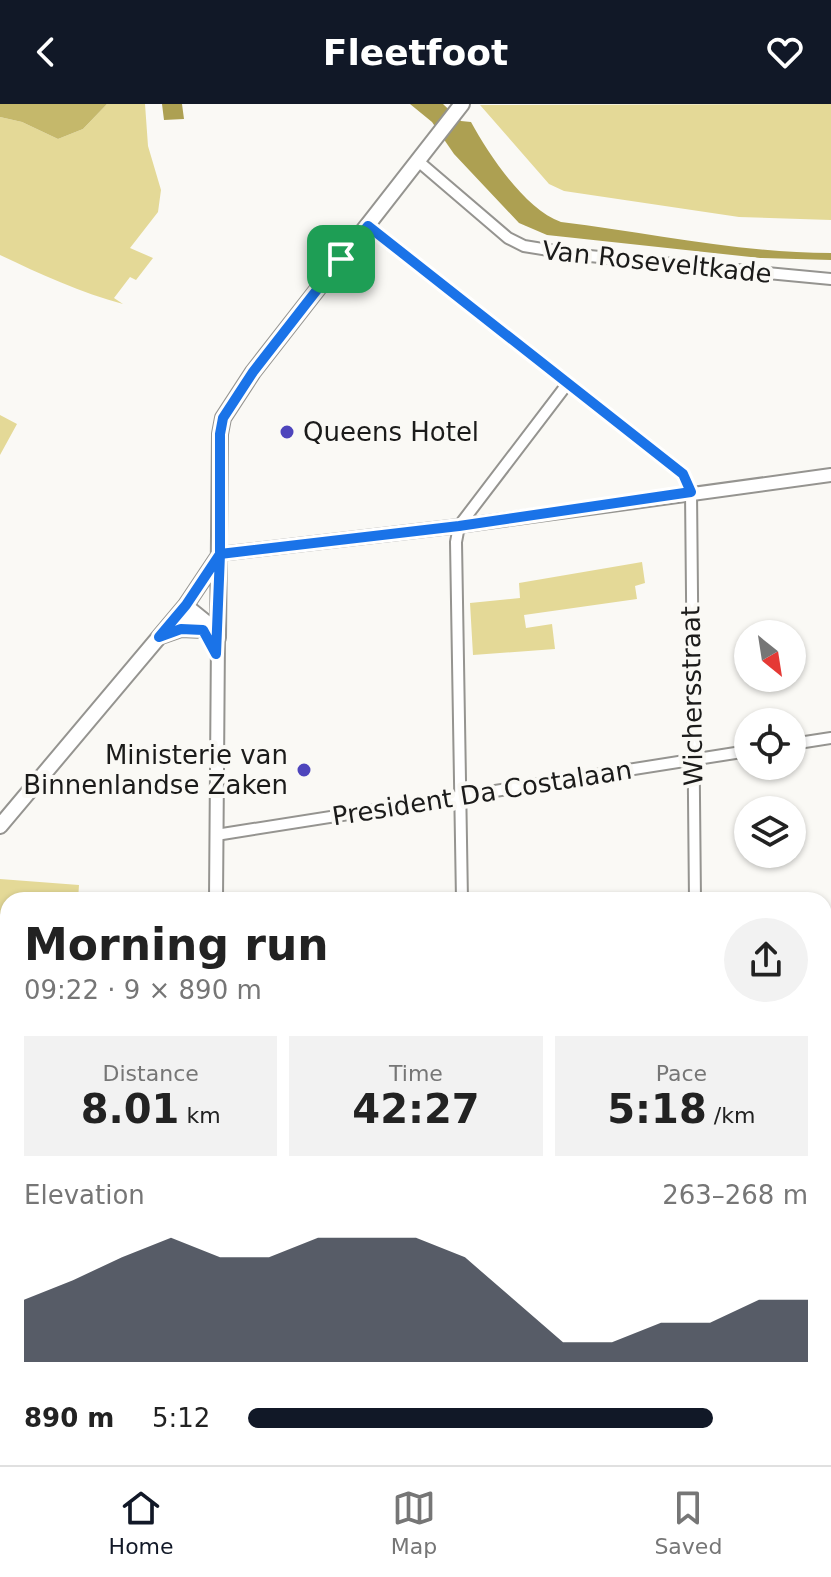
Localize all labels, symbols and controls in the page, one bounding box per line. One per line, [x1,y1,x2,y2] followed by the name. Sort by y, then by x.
[24,30,68,74] icon: back
[763,30,807,74] icon: heart
[323,32,508,73] text: Fleetfoot
[307,225,375,293] pin
[541,235,773,289] street label: Van Roseveltkade
[319,237,363,281] icon: arrive
[303,417,479,447] place label: Queens Hotel
[278,423,296,441] marker: Queens Hotel
[675,606,709,786] street label: Wichersstraat
[734,620,806,692] north arrow
[734,620,806,868] map controls
[734,708,806,780] button: locate
[23,740,288,800] place label: Ministerie van Binnenlandse Zaken
[330,754,634,832] street label: President Da Costalaan
[295,761,313,779] marker: Ministerie van Binnenlandse Zaken
[734,796,806,868] button: layers
[724,918,808,1002] button: share
[24,919,329,970] text: Morning run
[24,975,262,1005] text: 09:22 · 9 × 890 m
[103,1061,199,1086] text: Distance
[389,1061,443,1086] text: Time
[656,1061,707,1086] text: Pace
[81,1086,179,1132] text: 8.01
[352,1086,480,1132] text: 42:27
[607,1086,707,1132] text: 5:18
[179,1103,221,1128] text: km
[707,1103,755,1128] text: /km
[24,1180,145,1210] text: Elevation
[662,1180,808,1210] text: 263–268 m
[24,1403,114,1433] text: 890 m
[152,1403,210,1433] text: 5:12
[109,1486,174,1559] tab: Home
[391,1486,437,1559] tab: Map
[654,1486,722,1559] tab: Saved

